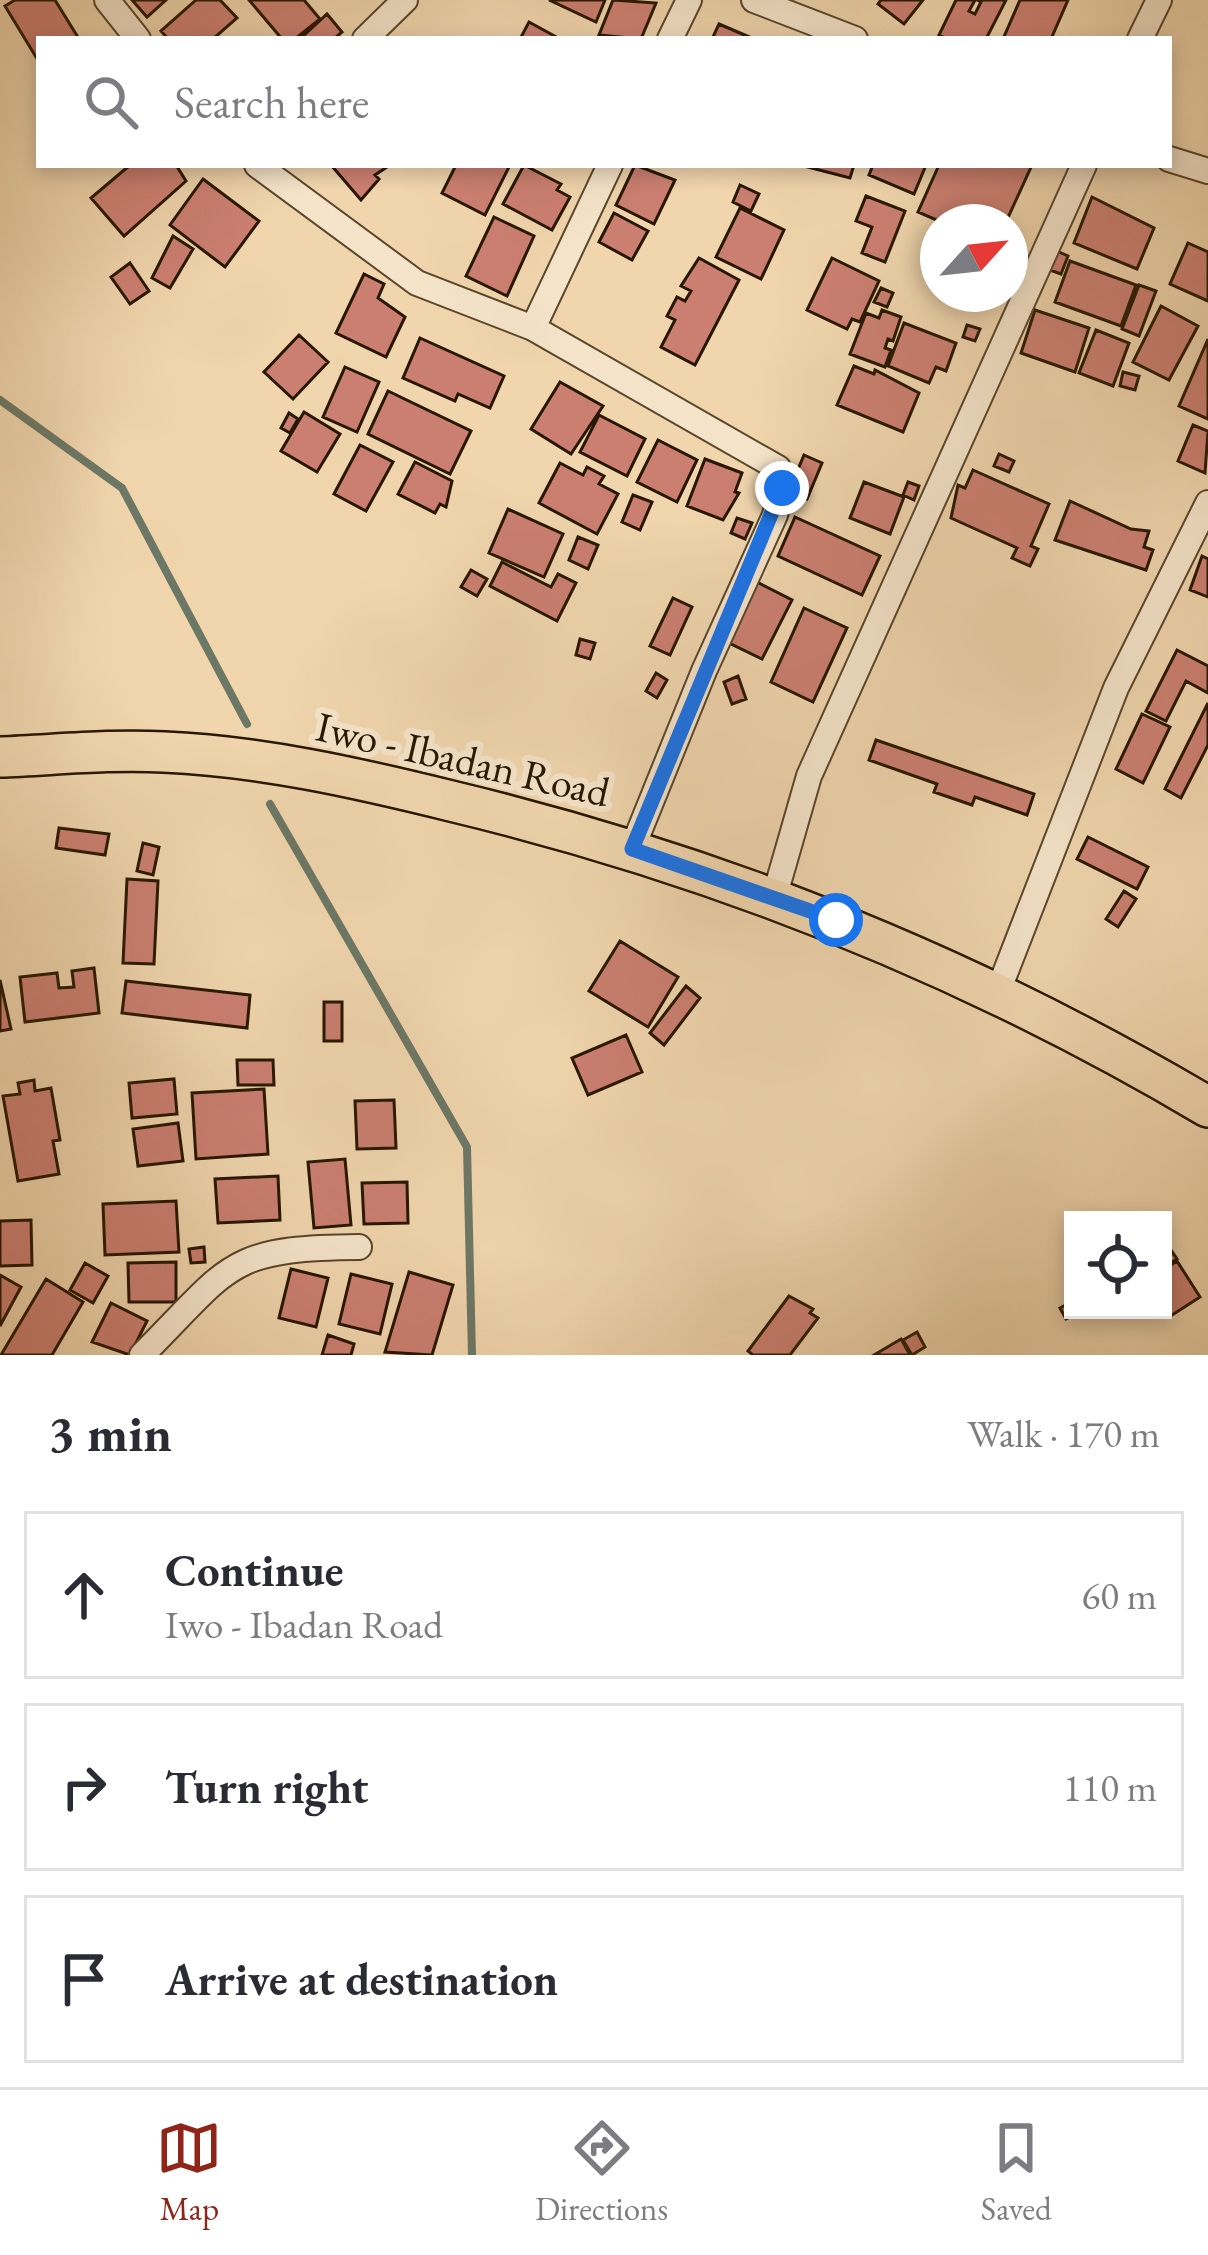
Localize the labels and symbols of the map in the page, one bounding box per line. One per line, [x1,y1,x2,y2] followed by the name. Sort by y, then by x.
[920,204,1028,312] north arrow
[755,461,809,515] route end
[311,699,616,820] street label: Iwo - Ibadan Road
[809,893,863,947] route start

